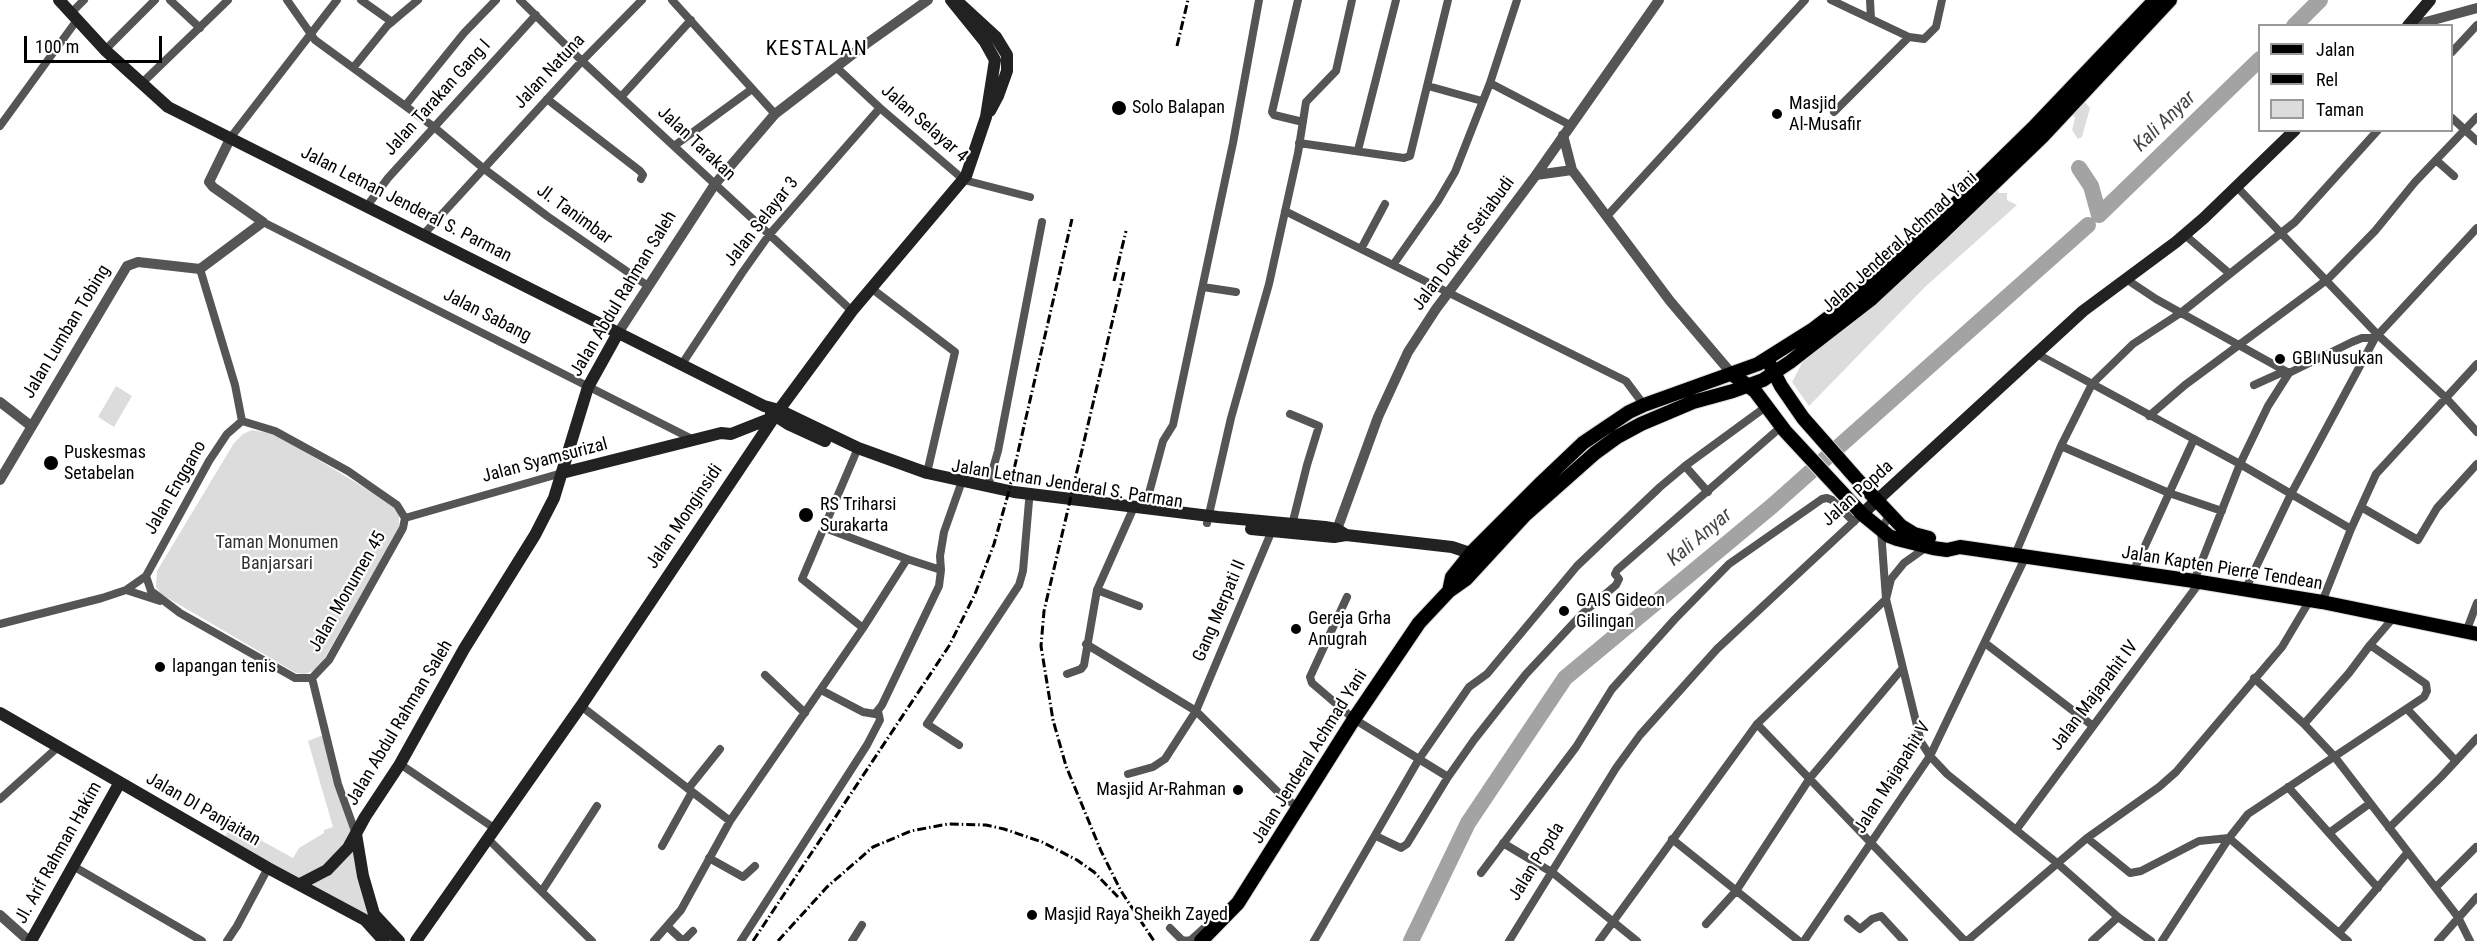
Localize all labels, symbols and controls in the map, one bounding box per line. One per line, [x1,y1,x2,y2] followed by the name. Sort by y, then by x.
[27,24,165,62] scale bar
[2258,24,2453,132] legend
[510,30,590,114] street label: Jalan Natuna
[35,36,79,57] text: 100 m
[380,36,496,160] street label: Jalan Tarakan Gang I
[766,37,868,63] district label: KESTALAN
[2316,39,2355,60] text: Jalan
[2316,69,2338,90] text: Rel
[876,80,972,168] street label: Jalan Selayar 4
[2129,87,2201,157] water label: Kali Anyar
[1789,93,1861,136] place label: Masjid Al-Musafir
[1132,97,1225,119] place label: Solo Balapan
[1110,99,1128,117] marker: Solo Balapan
[2316,99,2364,120] text: Taman
[652,102,740,186] street label: Jalan Tarakan
[1770,107,1784,121] marker: Masjid Al-Musafir
[297,142,515,268] street label: Jalan Letnan Jenderal S. Parman
[1818,168,1982,318] street label: Jalan Jenderal Achmad Yani
[720,173,804,271] street label: Jalan Selayar 3
[1408,173,1520,315] street label: Jalan Dokter Setiabudi
[532,180,616,250] street label: Jl. Tanimbar
[566,207,682,381] street label: Jalan Abdul Rahman Saleh
[19,261,115,403] street label: Jalan Lumban Tobing
[439,285,535,347] street label: Jalan Sabang
[2292,348,2383,370] place label: GBI Nusukan
[2273,352,2287,366] marker: GBI Nusukan
[480,434,610,488] street label: Jalan Syamsurizal
[140,437,212,539] street label: Jalan Enggano
[64,442,146,484] place label: Puskesmas Setabelan
[42,454,60,472] marker: Puskesmas Setabelan
[950,456,1184,514] street label: Jalan Letnan Jenderal S. Parman
[1818,456,1898,532] street label: Jalan Popda
[642,461,728,573] street label: Jalan Monginsidi
[820,494,896,536] place label: RS Triharsi Surakarta
[1663,504,1737,572] water label: Kali Anyar
[797,506,815,524] marker: RS Triharsi Surakarta
[305,528,391,656] street label: Jalan Monumen 45
[216,532,338,574] park label: Taman Monumen Banjarsari
[2120,542,2324,596] street label: Jalan Kapten Pierre Tendean
[1189,557,1251,665] street label: Gang Merpati II
[1576,590,1665,632] place label: GAIS Gideon Gilingan
[1557,604,1571,618] marker: GAIS Gideon Gilingan
[1308,608,1391,650] place label: Gereja Grha Anugrah
[1289,622,1303,636] marker: Gereja Grha Anugrah
[342,636,458,810] street label: Jalan Abdul Rahman Saleh
[2047,637,2143,755] street label: Jalan Majapahit IV
[172,656,276,678] place label: lapangan tenis
[153,660,167,674] marker: lapangan tenis
[1248,666,1372,848] street label: Jalan Jenderal Achmad Yani
[1850,718,1936,838] street label: Jalan Majapahit V
[142,769,264,851] street label: Jalan DI Panjaitan
[11,778,107,928] street label: Jl. Arif Rahman Hakim
[1096,779,1226,801] place label: Masjid Ar-Rahman
[1231,783,1245,797] marker: Masjid Ar-Rahman
[1504,819,1570,905] street label: Jalan Popda
[1044,904,1228,926] place label: Masjid Raya Sheikh Zayed
[1025,908,1039,922] marker: Masjid Raya Sheikh Zayed

